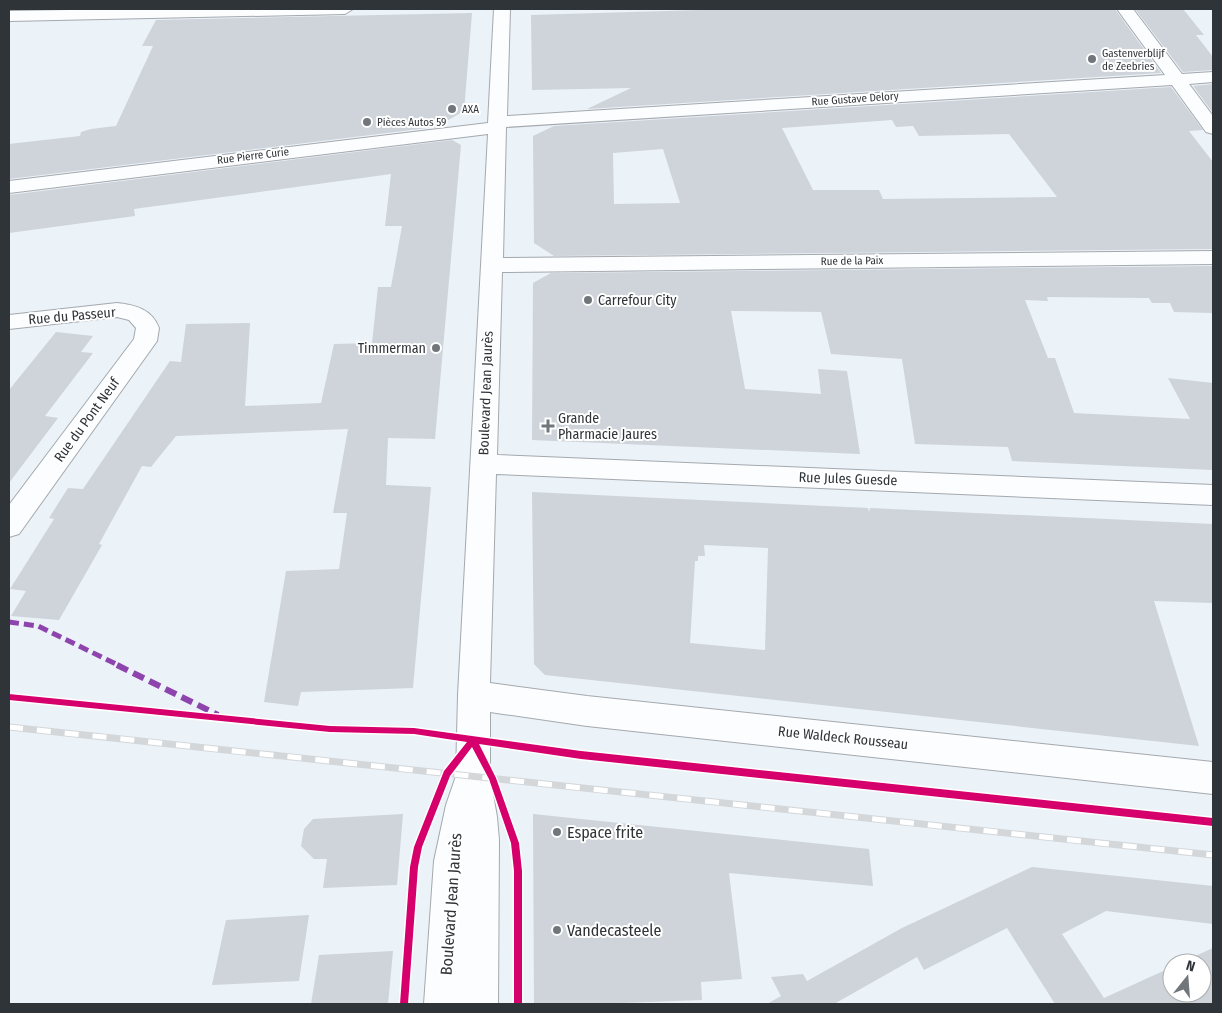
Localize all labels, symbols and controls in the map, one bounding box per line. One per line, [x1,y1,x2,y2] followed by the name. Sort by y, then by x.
[1102,47,1165,73] place label: Gastenverblijf de Zeebries
[1086,53,1098,65] marker: Gastenverblijf de Zeebries
[811,89,899,109] street label: Rue Gustave Delory
[446,103,458,115] marker: AXA
[462,103,479,116] place label: AXA
[361,116,373,128] marker: Pièces Autos 59
[377,116,446,129] place label: Pièces Autos 59
[216,145,290,167] street label: Rue Pierre Curie
[821,254,884,268] street label: Rue de la Paix
[598,292,677,309] place label: Carrefour City
[582,294,594,306] marker: Carrefour City
[28,304,116,328] street label: Rue du Passeur
[475,330,497,456] street label: Boulevard Jean Jaurès
[358,340,426,357] place label: Timmerman
[430,342,442,354] marker: Timmerman
[51,373,124,465] street label: Rue du Pont Neuf
[558,410,657,443] place label: Grande Pharmacie Jaures
[542,420,554,432] marker: Grande Pharmacie Jaures
[798,469,898,489] street label: Rue Jules Guesde
[777,723,909,753] street label: Rue Waldeck Rousseau
[567,823,643,842] place label: Espace frite
[551,826,563,838] marker: Espace frite
[437,832,465,976] street label: Boulevard Jean Jaurès
[567,921,661,940] place label: Vandecasteele
[551,924,563,936] marker: Vandecasteele
[1162,953,1212,1003] north arrow
[1184,957,1197,975] text: N

